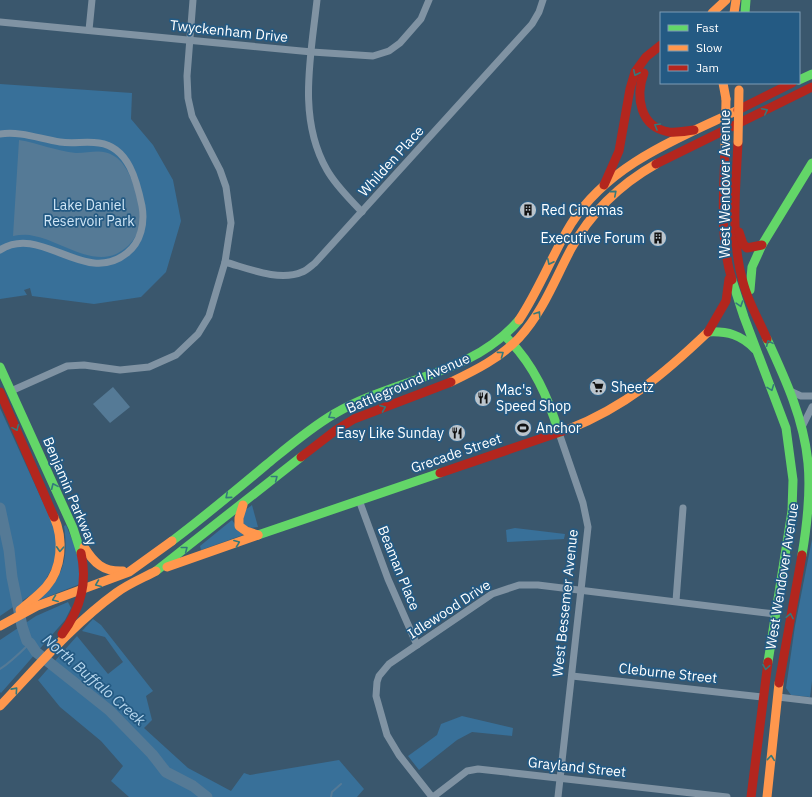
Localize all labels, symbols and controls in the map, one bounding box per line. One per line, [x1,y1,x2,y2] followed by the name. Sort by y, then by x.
[660,12,800,84] legend
[169,16,289,46] street label: Twyckenham Drive
[696,20,719,35] text: Fast
[696,40,722,55] text: Slow
[696,60,719,75] text: Jam
[633,69,641,77] one-way arrow
[760,108,768,115] one-way arrow
[716,110,734,258] street label: West Wendover Avenue
[354,122,428,200] street label: Whilden Place
[654,124,661,131] one-way arrow
[610,190,617,197] one-way arrow
[43,196,135,230] park label: Lake Daniel Reservoir Park
[518,200,538,220] building icon: Red Cinemas
[541,201,623,219] place label: Red Cinemas
[648,228,668,248] building icon: Executive Forum
[540,229,645,247] place label: Executive Forum
[547,258,554,266] one-way arrow
[735,300,744,307] one-way arrow
[533,311,541,318] one-way arrow
[766,339,774,347] one-way arrow
[344,349,473,417] street label: Battleground Avenue
[497,351,504,359] one-way arrow
[588,377,608,397] supermarket icon: Sheetz
[611,378,654,396] place label: Sheetz
[496,381,571,415] place label: Mac's Speed Shop
[766,384,775,391] one-way arrow
[473,388,493,408] restaurant icon: Mac's Speed Shop
[380,404,387,412] one-way arrow
[328,412,335,419] one-way arrow
[513,418,533,438] sports icon: Anchor
[536,419,581,437] place label: Anchor
[447,423,467,443] restaurant icon: Easy Like Sunday
[336,424,444,442] place label: Easy Like Sunday
[11,425,19,432] one-way arrow
[408,429,504,477] street label: Grecade Street
[39,434,101,548] street label: Benjamin Parkway
[270,476,277,483] one-way arrow
[51,483,59,491] one-way arrow
[226,492,233,499] one-way arrow
[762,501,803,651] street label: West Wendover Avenue
[374,523,424,613] street label: Beaman Place
[548,528,582,678] street label: West Bessemer Avenue
[234,539,241,547] one-way arrow
[56,546,65,552] one-way arrow
[181,547,188,554] one-way arrow
[404,575,494,643] street label: Idlewood Drive
[95,579,102,587] one-way arrow
[52,595,59,603] one-way arrow
[786,612,794,619] one-way arrow
[39,630,150,730] water label: North Buffalo Creek
[618,659,718,687] street label: Cleburne Street
[762,663,771,670] one-way arrow
[10,687,18,695] one-way arrow
[527,753,627,781] street label: Grayland Street
[767,755,776,761] one-way arrow

